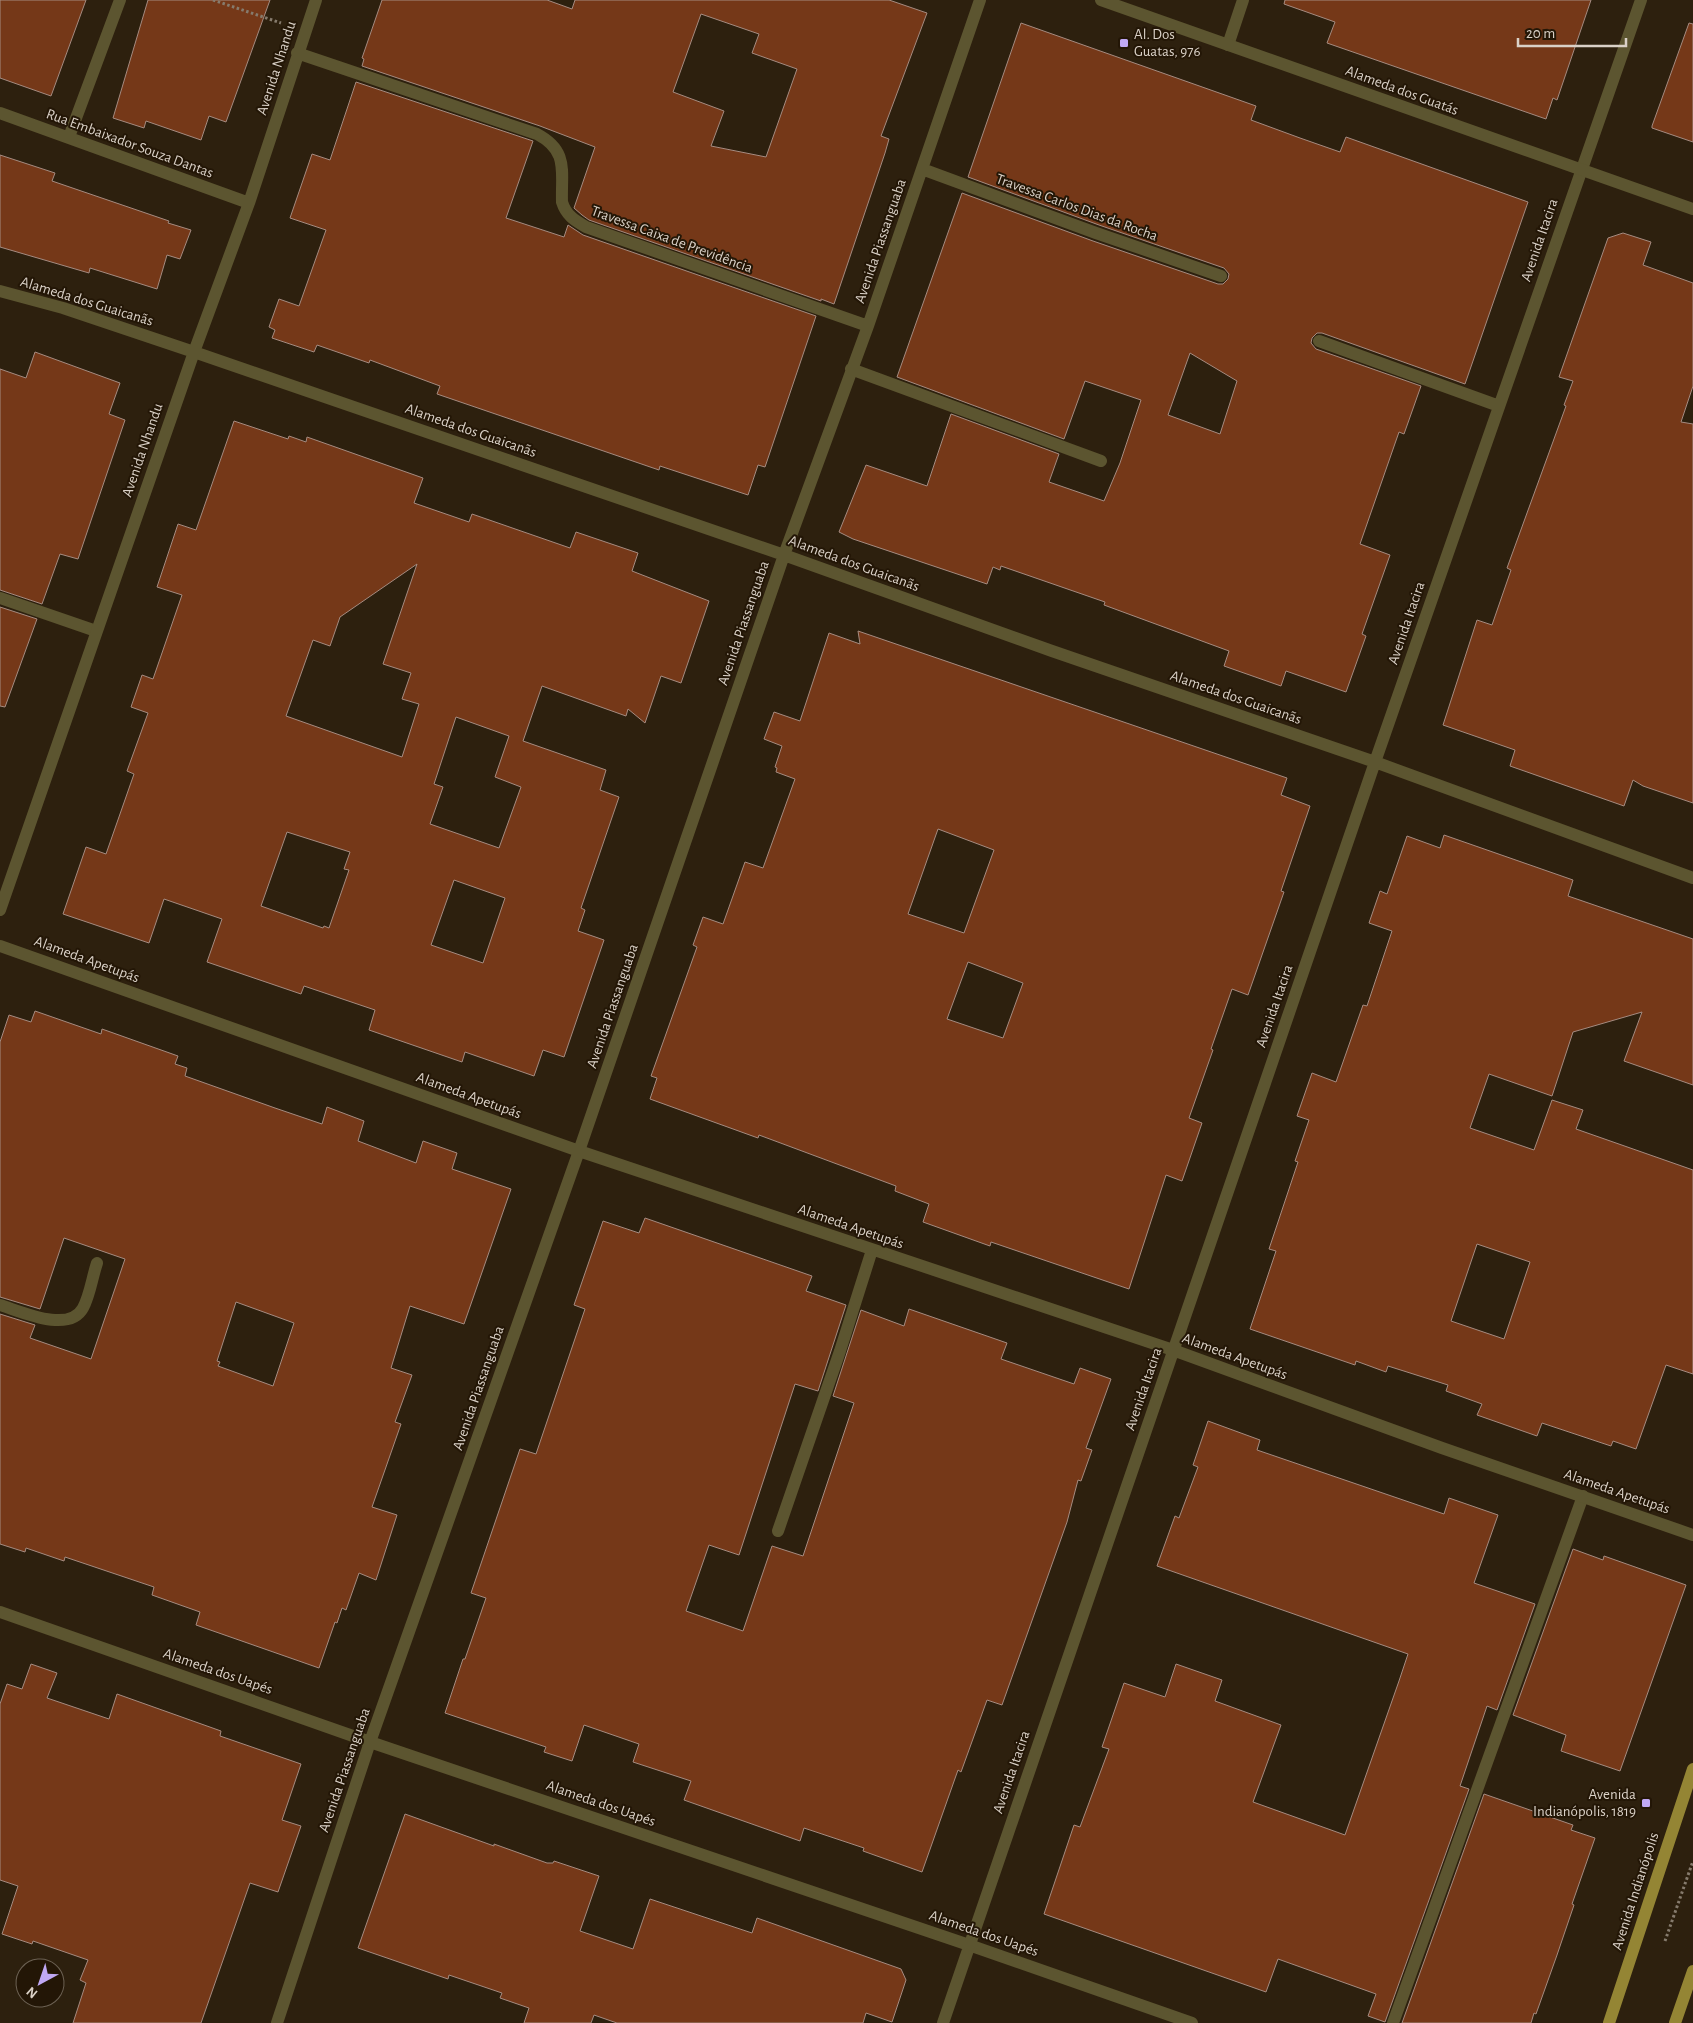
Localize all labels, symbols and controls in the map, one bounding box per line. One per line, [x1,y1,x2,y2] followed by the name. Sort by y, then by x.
[1518,15,1626,47] scale bar
[254,19,299,117] street label: Avenida Nhandu
[1526,26,1555,41] text: 20 m
[1134,27,1201,59] place label: Al. Dos Guatas, 976
[1118,37,1130,49] marker: Al. Dos Guatas, 976
[1343,63,1460,118] street label: Alameda dos Guatás
[44,106,215,181] street label: Rua Embaixador Souza Dantas
[994,171,1160,244] street label: Travessa Carlos Dias da Rocha
[852,177,909,305] street label: Avenida Piassanguaba
[1518,197,1561,284] street label: Avenida Itacira
[589,203,755,276] street label: Travessa Caixa de Previdência
[19,274,155,329] street label: Alameda dos Guaicanãs
[119,401,166,499] street label: Avenida Nhandu
[403,401,538,460] street label: Alameda dos Guaicanãs
[786,533,921,594] street label: Alameda dos Guaicanãs
[715,559,772,687] street label: Avenida Piassanguaba
[1385,580,1428,667] street label: Avenida Itacira
[1168,668,1303,727] street label: Alameda dos Guaicanãs
[32,933,141,985] street label: Alameda Apetupás
[584,942,641,1070] street label: Avenida Piassanguaba
[1253,963,1296,1050] street label: Avenida Itacira
[414,1069,523,1121] street label: Alameda Apetupás
[796,1201,906,1252] street label: Alameda Apetupás
[450,1324,507,1452] street label: Avenida Piassanguaba
[1180,1330,1289,1382] street label: Alameda Apetupás
[1122,1346,1165,1433] street label: Avenida Itacira
[1562,1466,1672,1517] street label: Alameda Apetupás
[161,1646,274,1697] street label: Alameda dos Uapés
[316,1706,373,1834] street label: Avenida Piassanguaba
[990,1729,1033,1816] street label: Avenida Itacira
[544,1778,657,1829] street label: Alameda dos Uapés
[1533,1787,1636,1819] place label: Avenida Indianópolis, 1819
[1640,1797,1652,1809] marker: Avenida Indianópolis, 1819
[1609,1830,1662,1952] street label: Avenida Indianópolis
[927,1908,1040,1959] street label: Alameda dos Uapés
[15,1958,65,2008] north arrow
[24,1984,41,2001] text: N

